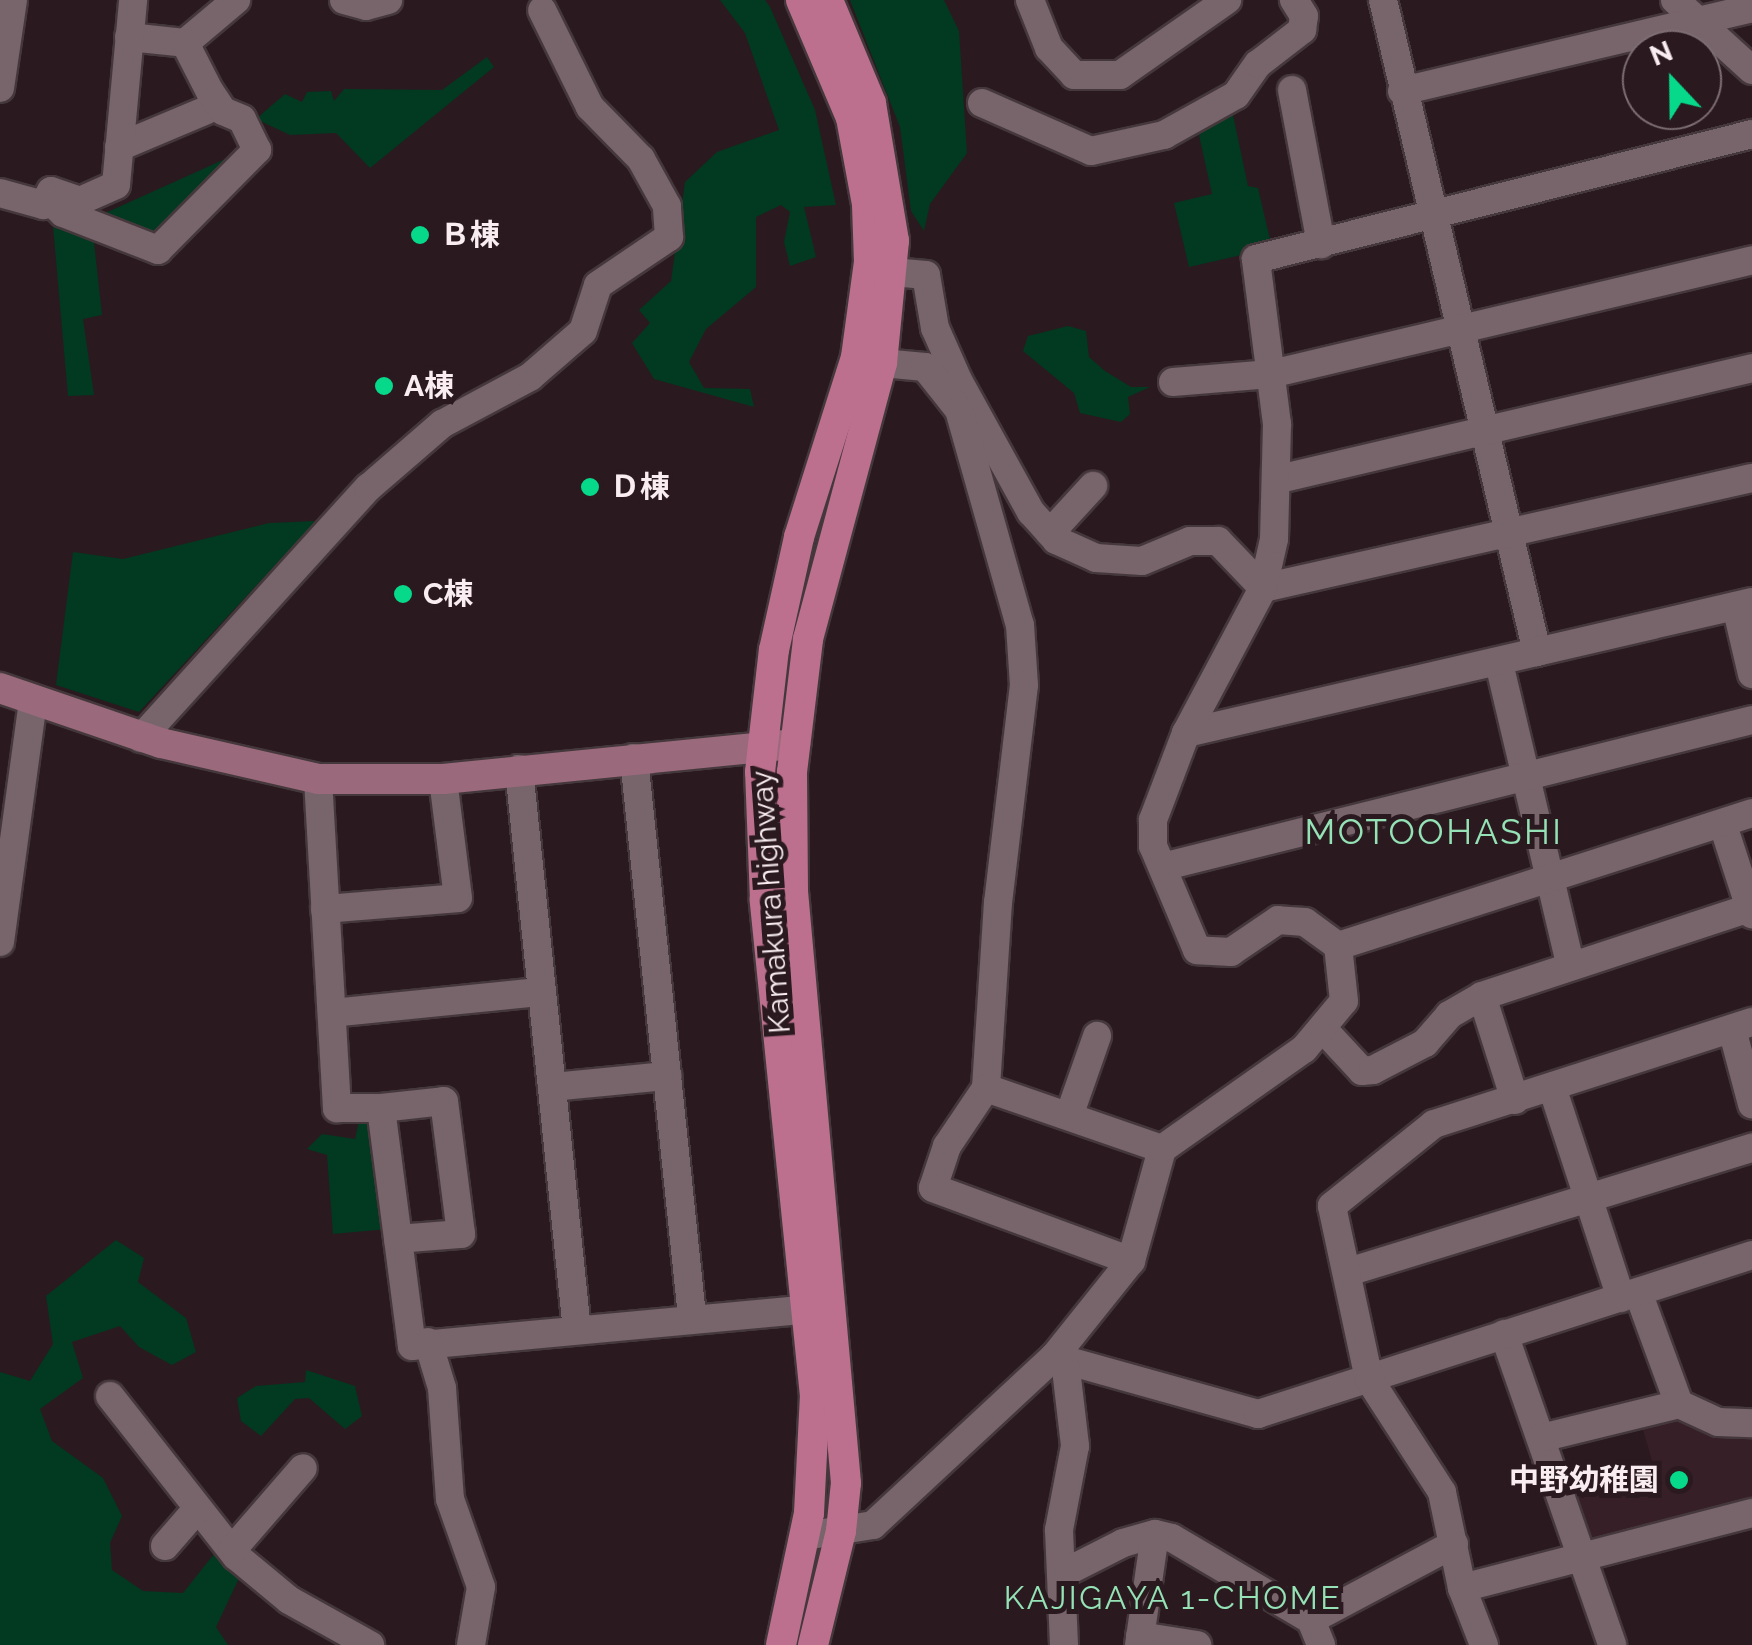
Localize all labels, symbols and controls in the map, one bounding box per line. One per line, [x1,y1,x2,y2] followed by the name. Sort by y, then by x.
[1622,30,1722,130] north arrow
[1645,34,1677,73] text: N
[440,217,500,253] place label: Ｂ棟
[409,224,431,246] marker: Ｂ棟
[404,368,454,404] place label: A棟
[373,375,395,397] marker: A棟
[610,469,670,505] place label: Ｄ棟
[579,476,601,498] marker: Ｄ棟
[423,576,474,612] place label: C棟
[392,583,414,605] marker: C棟
[744,769,798,1035] street label: Kamakura highway
[1304,811,1564,853] district label: MOTOOHASHI
[1509,1462,1659,1498] place label: 中野幼稚園
[1668,1469,1690,1491] marker: 中野幼稚園
[1003,1579,1343,1617] district label: KAJIGAYA 1-CHOME

